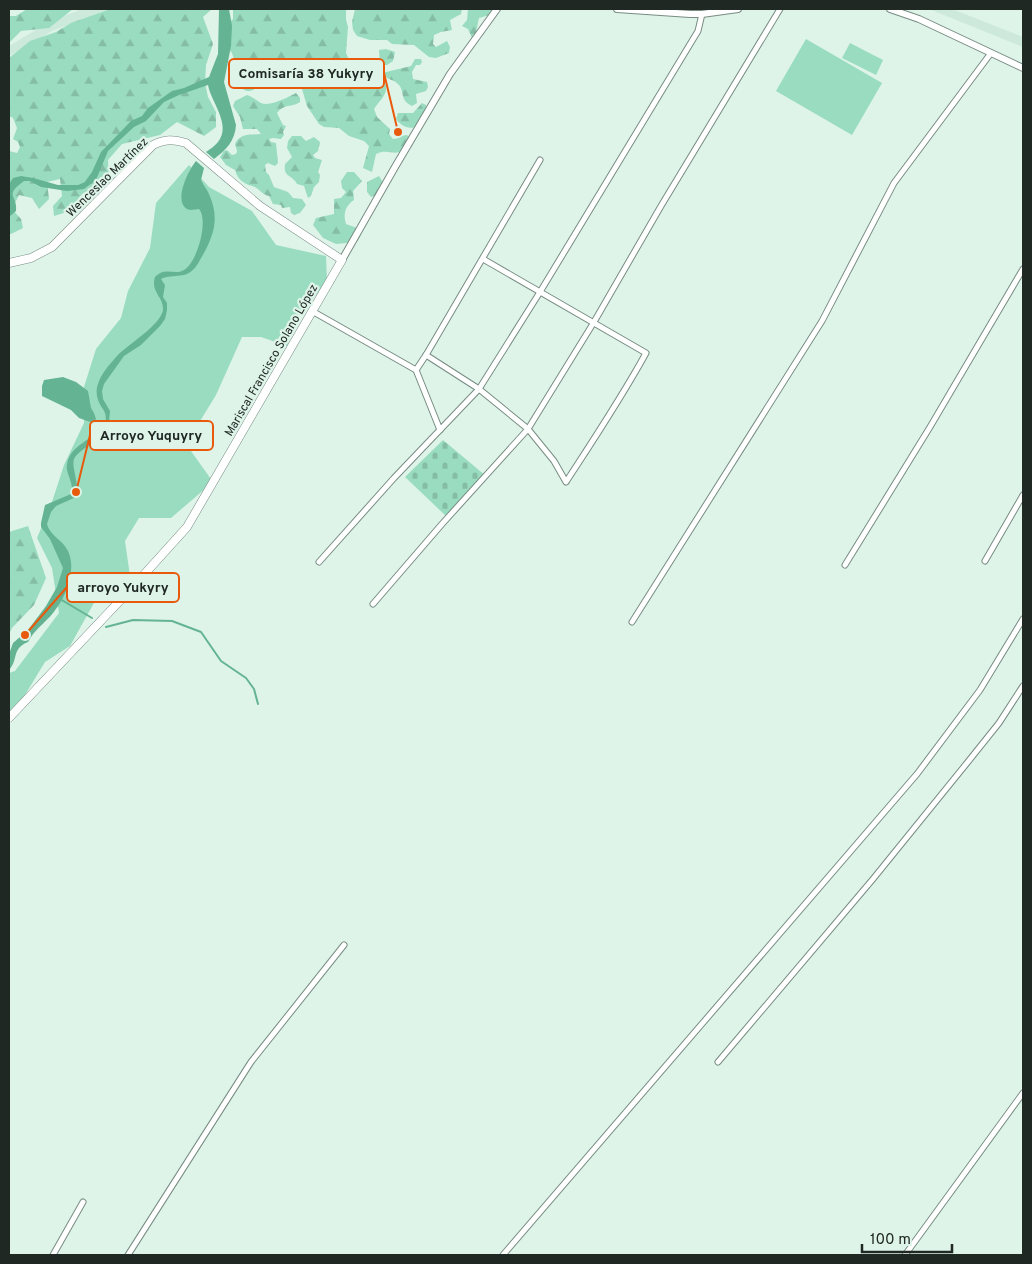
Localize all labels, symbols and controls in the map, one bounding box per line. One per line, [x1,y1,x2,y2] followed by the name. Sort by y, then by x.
[229,59,384,88] callout: Comisaría 38 Yukyry
[239,66,374,83] text: Comisaría 38 Yukyry
[63,134,152,221] street label: Wenceslao Martínez
[222,281,322,440] street label: Mariscal Francisco Solano López
[90,421,213,450] callout: Arroyo Yuquyry
[100,428,202,445] text: Arroyo Yuquyry
[67,573,179,602] callout: arroyo Yukyry
[77,580,169,597] text: arroyo Yukyry
[862,1222,952,1254] scale bar
[870,1231,911,1250] text: 100 m

